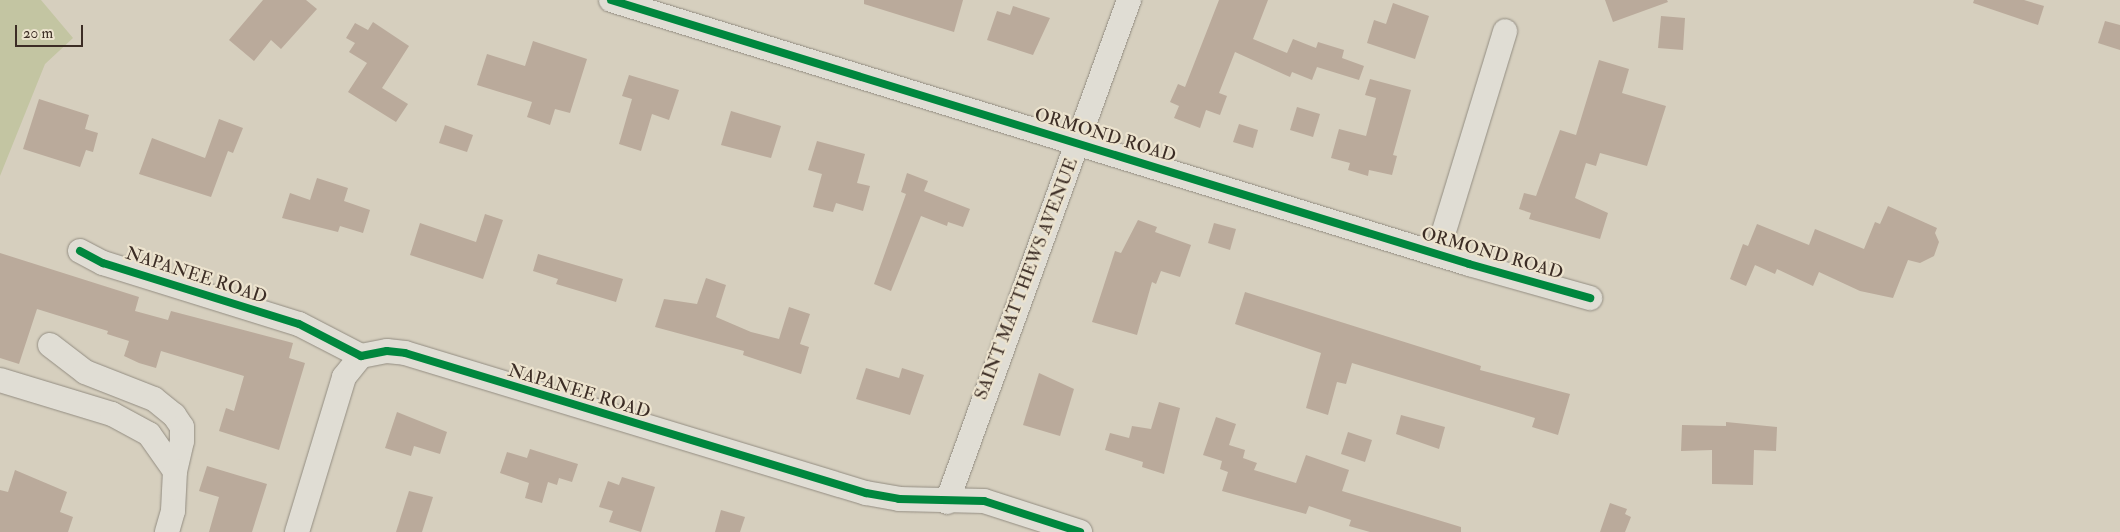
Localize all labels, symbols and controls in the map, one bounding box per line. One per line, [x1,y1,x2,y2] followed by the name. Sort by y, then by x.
[18,15,85,47] scale bar
[23,24,53,43] text: 20 m
[1032,104,1178,168] street label: ORMOND ROAD
[971,155,1083,403] street label: SAINT MATTHEWS AVENUE
[1419,223,1565,285] street label: ORMOND ROAD
[123,243,269,309] street label: NAPANEE ROAD
[505,360,653,424] street label: NAPANEE ROAD

